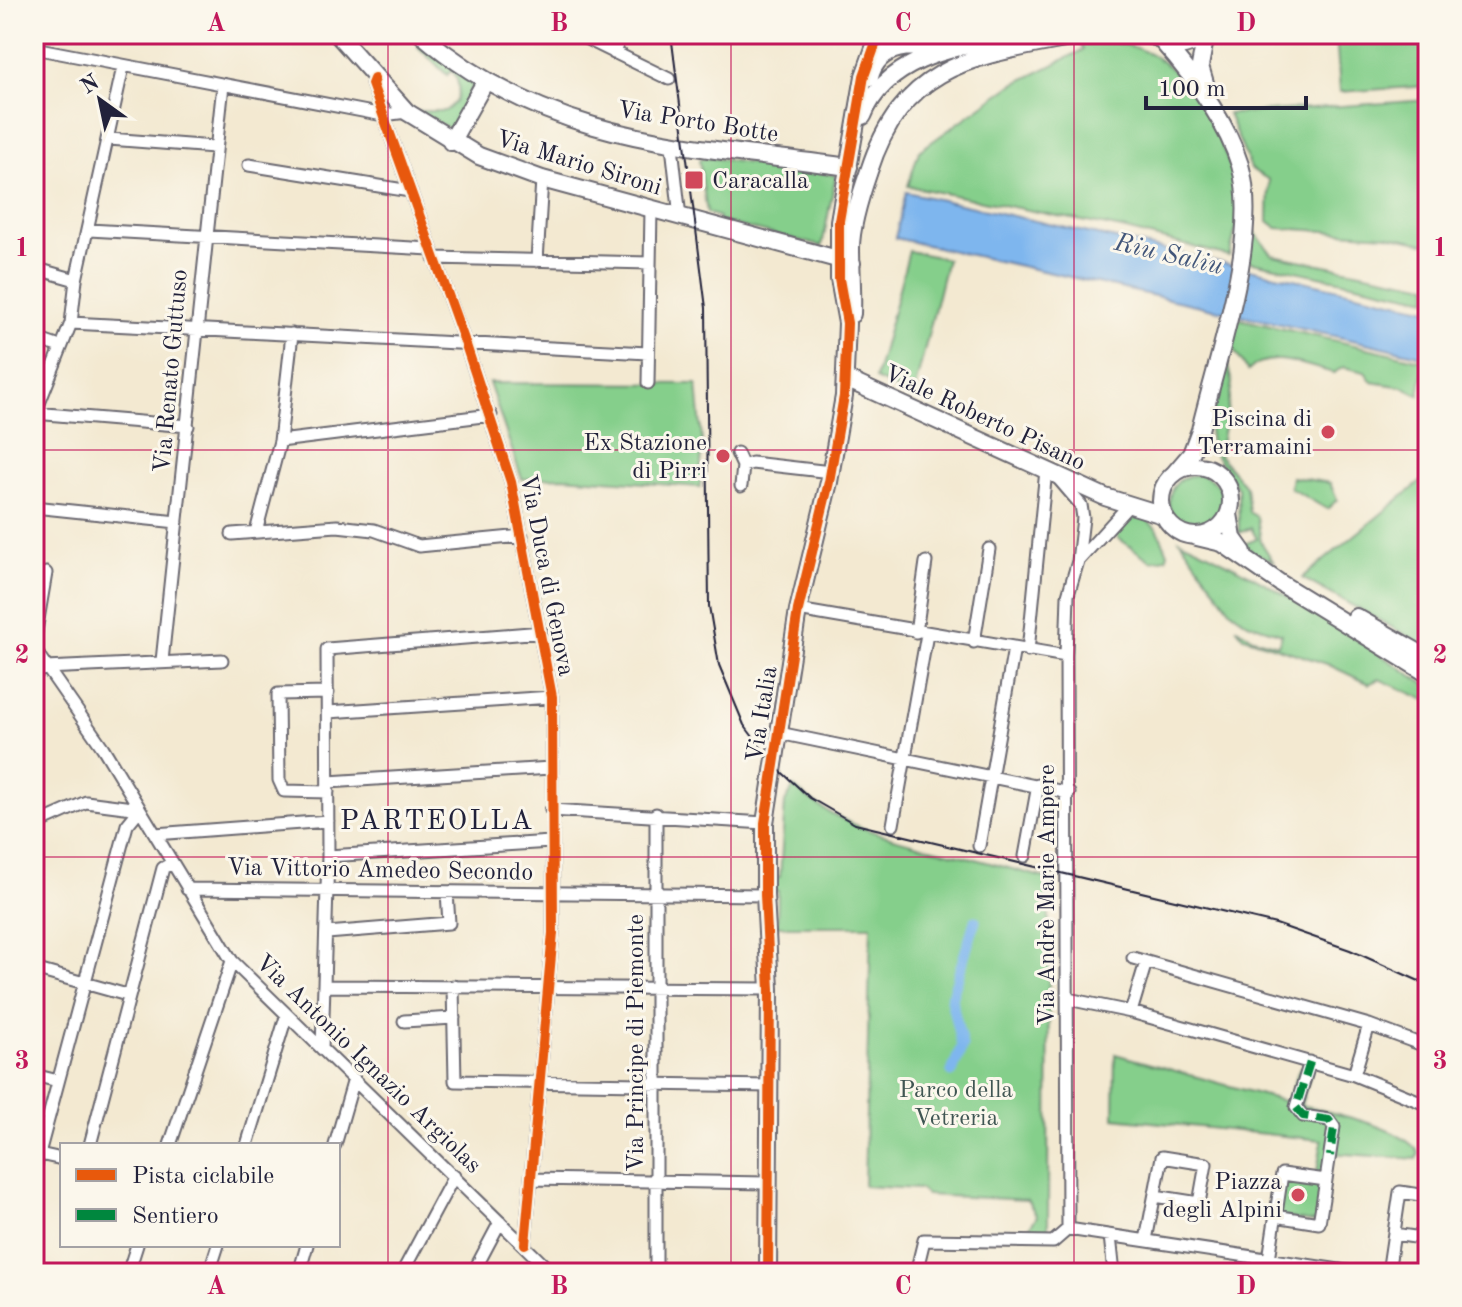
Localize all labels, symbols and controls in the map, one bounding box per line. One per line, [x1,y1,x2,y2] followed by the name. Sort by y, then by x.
[206,11,226,37] text: A
[550,11,568,37] text: B
[894,11,912,37] text: C
[1236,11,1256,37] text: D
[60,60,140,140] north arrow
[1146,60,1306,110] scale bar
[77,71,103,99] text: N
[1158,78,1226,102] text: 100 m
[615,98,780,148] street label: Via Porto Botte
[493,127,664,201] street label: Via Mario Sironi
[683,169,705,191] marker: Caracalla
[712,170,809,194] place label: Caracalla
[1111,230,1226,280] water label: Riu Saliu
[14,236,30,262] text: 1
[1432,236,1448,262] text: 1
[151,268,193,474] street label: Via Renato Guttuso
[880,362,1089,476] street label: Viale Roberto Pisano
[1197,408,1312,460] place label: Piscina di Terramaini
[1319,423,1337,441] marker: Piscina di Terramaini
[583,432,707,484] place label: Ex Stazione di Pirri
[714,447,732,465] marker: Ex Stazione di Pirri
[515,473,577,678] street label: Via Duca di Genova
[14,643,30,669] text: 2
[1432,643,1448,669] text: 2
[744,664,782,764] street label: Via Italia
[1036,764,1060,1026] street label: Via Andrè Marie Ampere
[340,808,534,836] district label: PARTEOLLA
[227,856,533,886] street label: Via Vittorio Amedeo Secondo
[625,914,649,1172] street label: Via Principe di Piemonte
[250,950,485,1178] street label: Via Antonio Ignazio Argiolas
[14,1049,30,1075] text: 3
[1432,1049,1448,1075] text: 3
[899,1079,1013,1131] park label: Parco della Vetreria
[60,1143,340,1247] legend
[132,1165,274,1189] text: Pista ciclabile
[1163,1171,1282,1223] place label: Piazza degli Alpini
[1289,1186,1307,1204] marker: Piazza degli Alpini
[132,1205,219,1229] text: Sentiero
[206,1274,226,1300] text: A
[550,1274,568,1300] text: B
[894,1274,912,1300] text: C
[1236,1274,1256,1300] text: D

